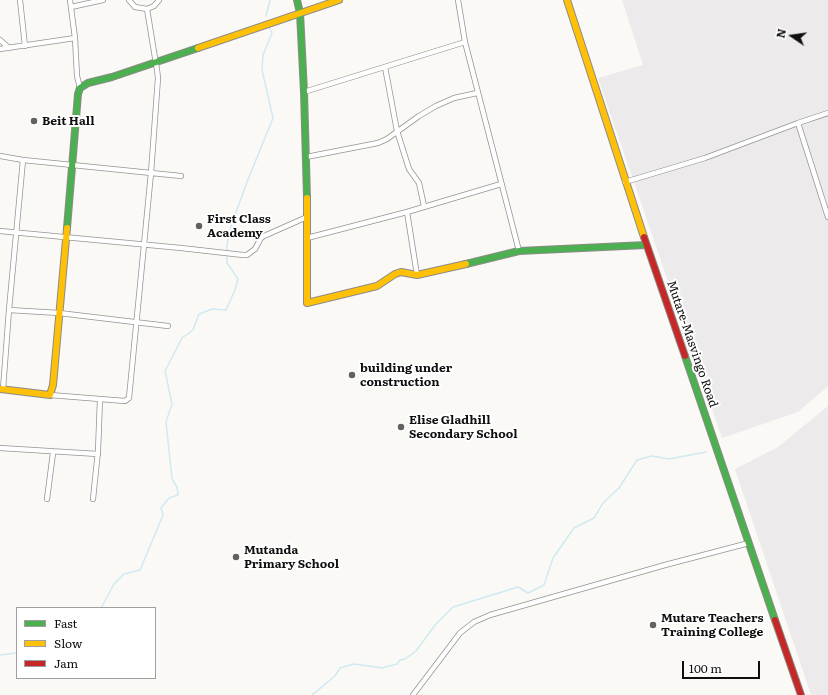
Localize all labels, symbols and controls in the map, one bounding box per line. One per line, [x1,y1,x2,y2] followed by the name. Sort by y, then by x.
[772,16,812,56] north arrow
[771,27,789,40] text: N
[42,114,95,128] place label: Beit Hall
[29,116,39,126] marker: Beit Hall
[207,212,271,240] place label: First Class Academy
[194,221,204,231] marker: First Class Academy
[663,279,721,409] street label: Mutare-Masvingo Road
[360,361,452,389] place label: building under construction
[347,370,357,380] marker: building under construction
[409,413,518,441] place label: Elise Gladhill Secondary School
[396,422,406,432] marker: Elise Gladhill Secondary School
[244,543,339,571] place label: Mutanda Primary School
[231,552,241,562] marker: Mutanda Primary School
[16,607,156,679] legend
[661,611,764,639] place label: Mutare Teachers Training College
[54,614,77,632] text: Fast
[648,620,658,630] marker: Mutare Teachers Training College
[54,634,82,652] text: Slow
[684,653,762,679] scale bar
[54,654,78,672] text: Jam
[689,659,722,677] text: 100 m

